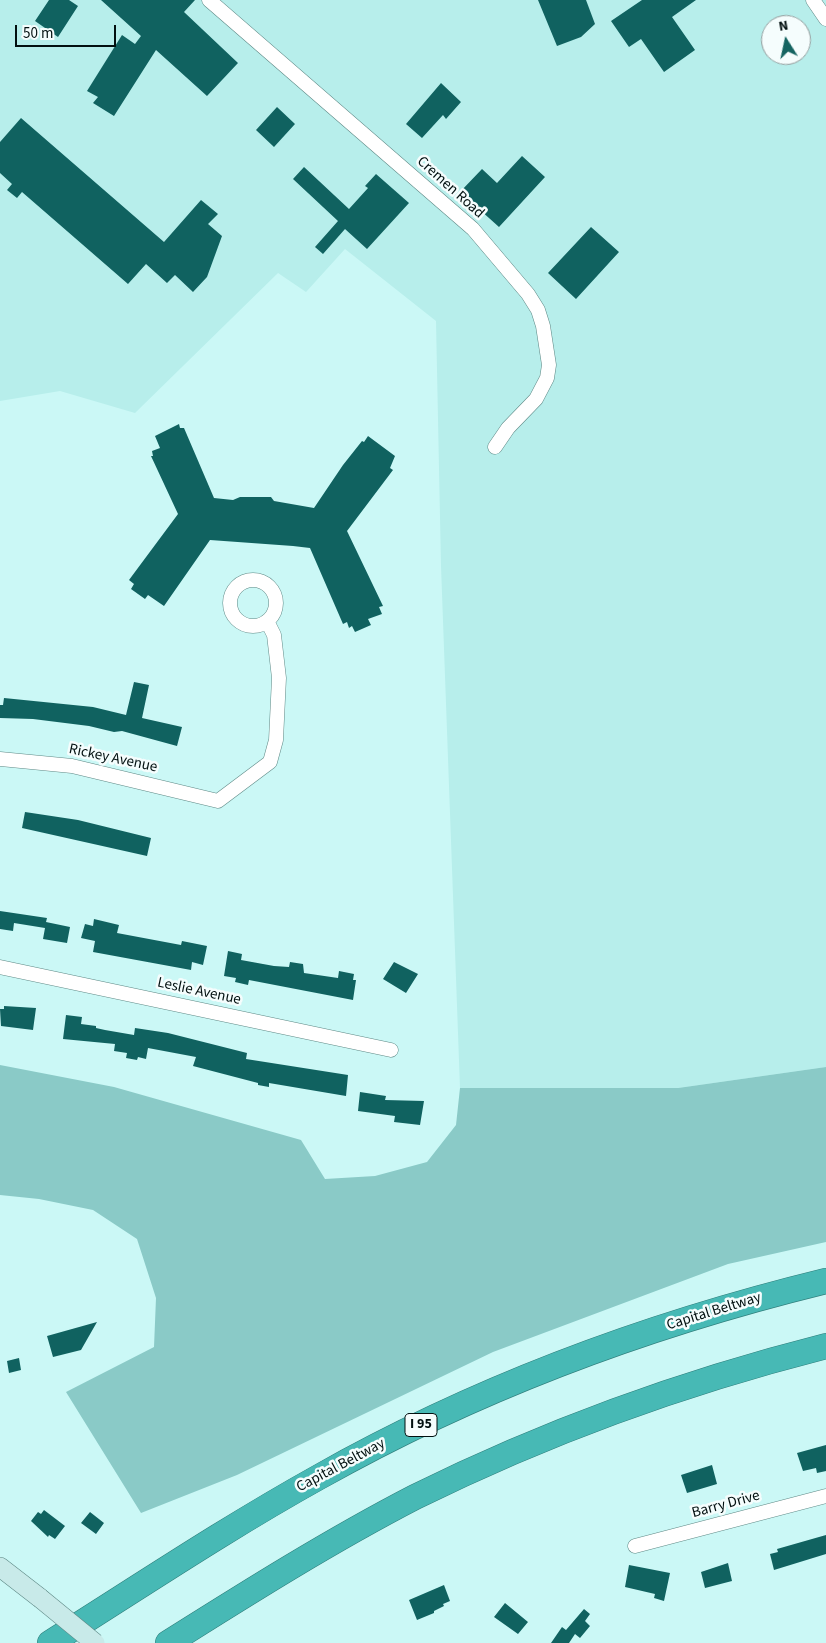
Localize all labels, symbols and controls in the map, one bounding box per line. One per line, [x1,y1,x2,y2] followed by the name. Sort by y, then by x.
[18,15,119,47] scale bar
[761,15,811,65] north arrow
[777,16,790,37] text: N
[23,23,53,44] text: 50 m
[413,153,487,223] street label: Cremen Road
[67,741,159,777] street label: Rickey Avenue
[156,974,242,1010] street label: Leslie Avenue
[665,1289,763,1335] street label: Capital Beltway
[405,1414,437,1436] road number: I 95
[294,1435,388,1497] street label: Capital Beltway
[690,1487,762,1523] street label: Barry Drive

